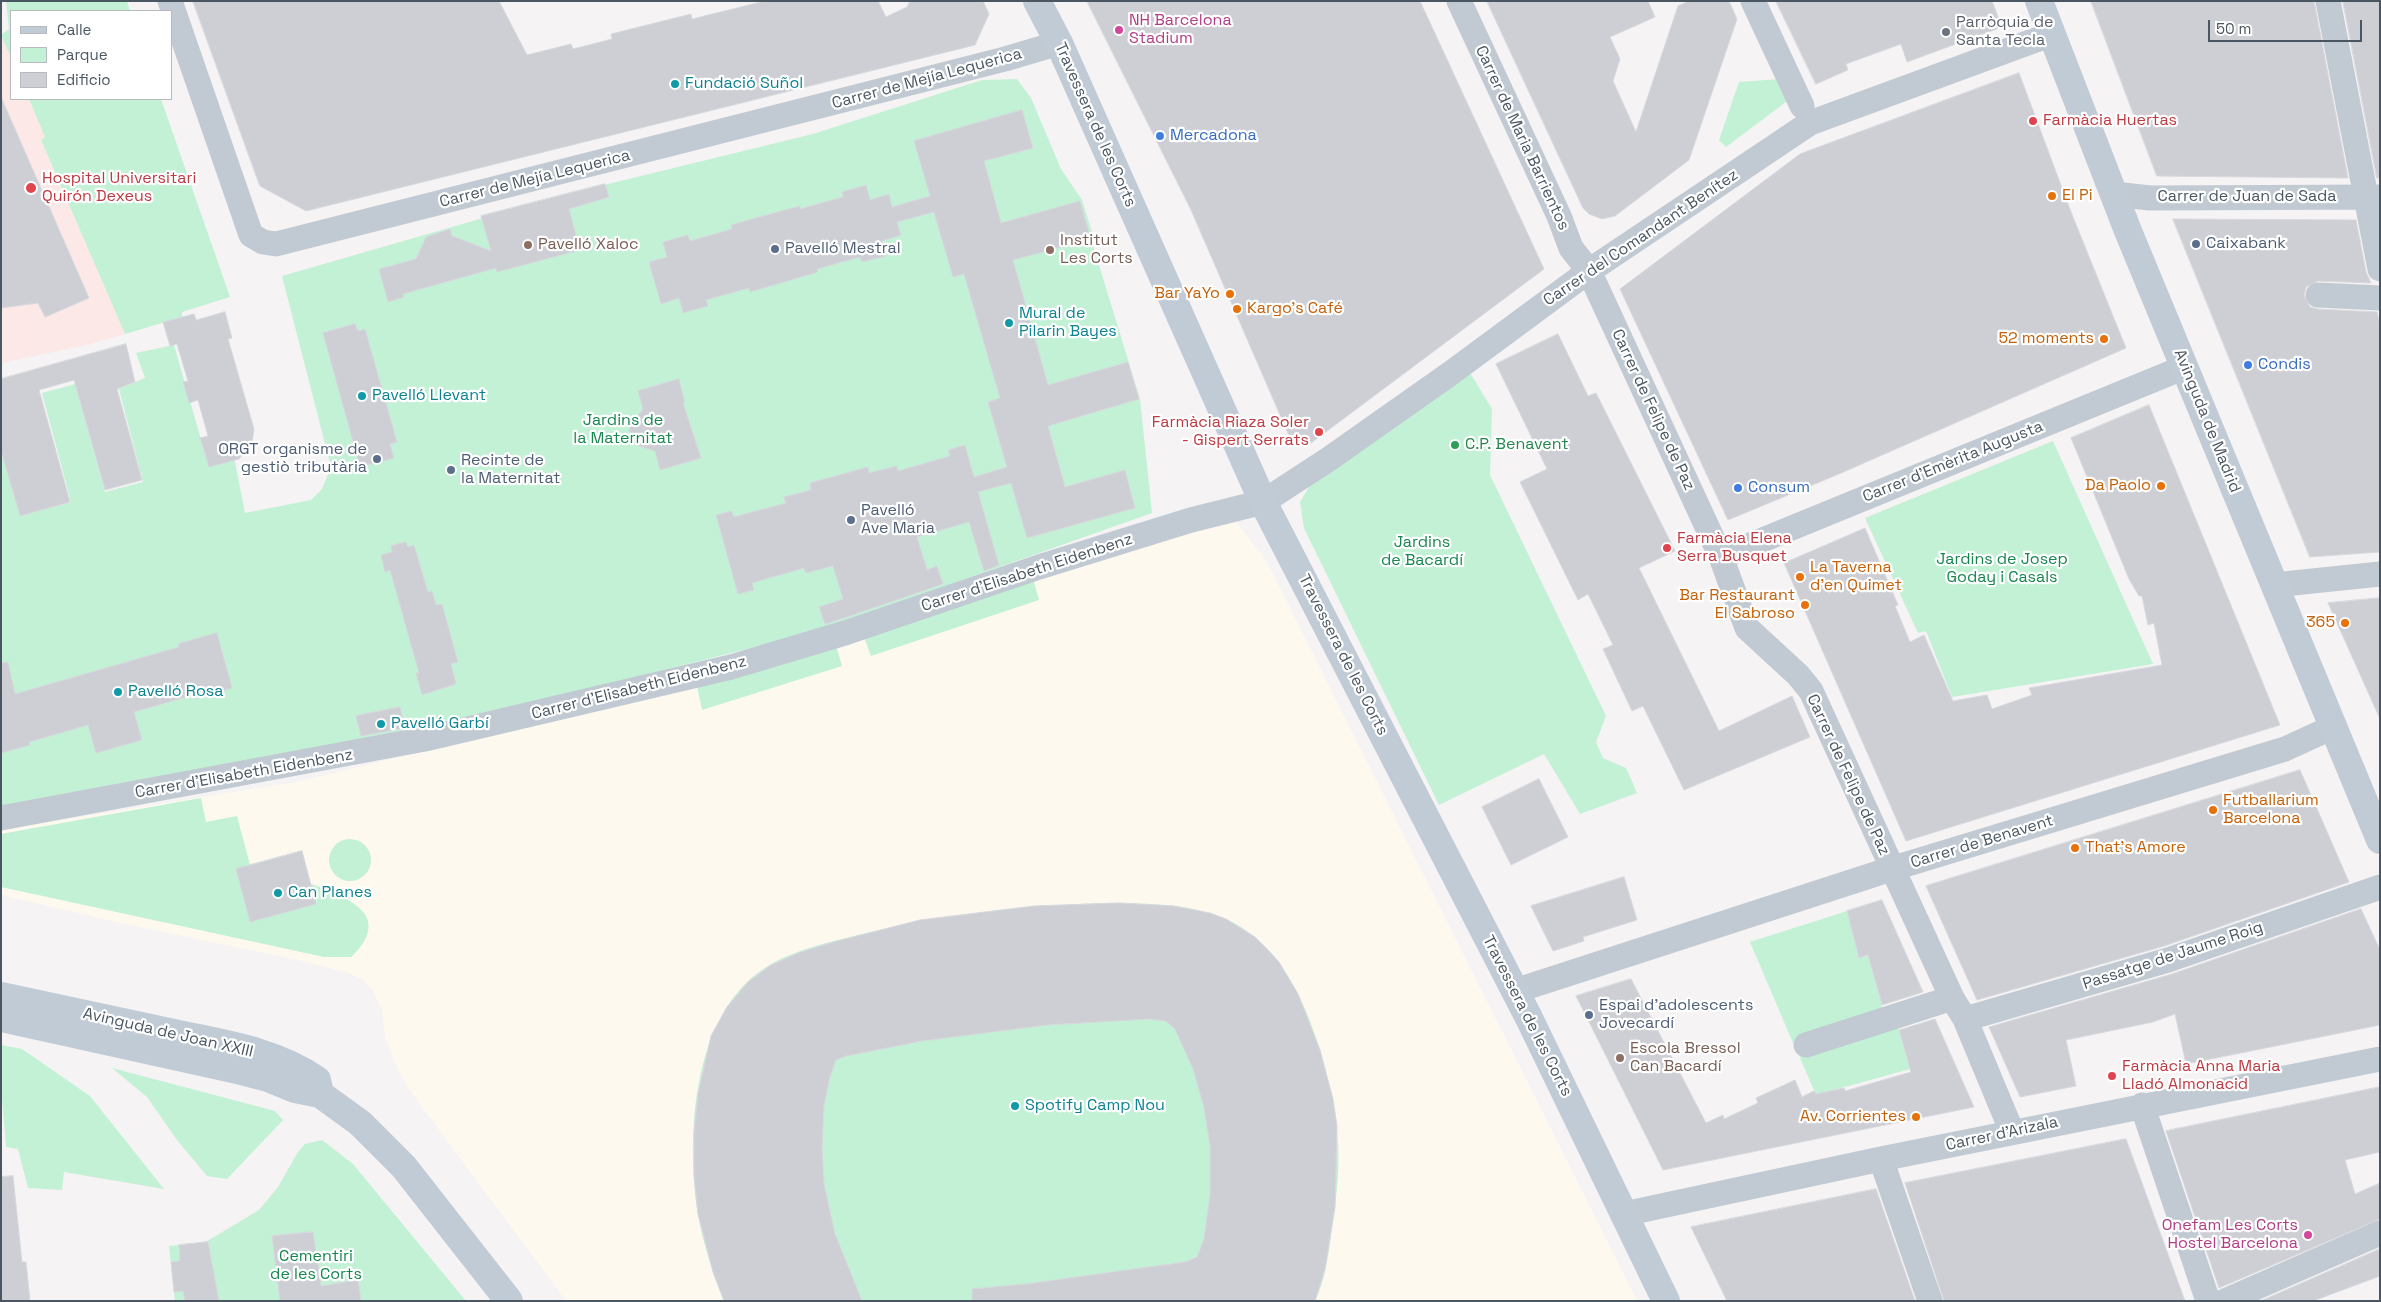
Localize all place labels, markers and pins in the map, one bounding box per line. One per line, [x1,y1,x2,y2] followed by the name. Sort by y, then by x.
[1129,11,1232,49] place label: NH Barcelona Stadium
[1956,13,2053,51] place label: Parròquia de Santa Tecla
[1113,24,1125,36] marker: NH Barcelona Stadium
[1940,26,1952,38] marker: Parròquia de Santa Tecla
[685,74,803,94] place label: Fundació Suñol
[669,78,681,90] marker: Fundació Suñol
[2043,111,2177,131] place label: Farmàcia Huertas
[2027,115,2039,127] marker: Farmàcia Huertas
[1170,126,1257,146] place label: Mercadona
[1154,130,1166,142] marker: Mercadona
[42,169,196,207] place label: Hospital Universitari Quirón Dexeus
[24,181,38,195] marker: Hospital Universitari Quirón Dexeus
[2062,186,2093,206] place label: El Pi
[2046,190,2058,202] marker: El Pi
[1060,231,1133,269] place label: Institut Les Corts
[2206,234,2286,254] place label: Caixabank
[538,235,639,255] place label: Pavelló Xaloc
[2190,238,2202,250] marker: Caixabank
[522,239,534,251] marker: Pavelló Xaloc
[785,239,901,259] place label: Pavelló Mestral
[769,243,781,255] marker: Pavelló Mestral
[1044,244,1056,256] marker: Institut Les Corts
[1154,284,1220,304] place label: Bar YaYo
[1224,288,1236,300] marker: Bar YaYo
[1247,299,1343,319] place label: Kargo's Café
[1231,303,1243,315] marker: Kargo's Café
[1019,304,1117,342] place label: Mural de Pilarin Bayes
[1003,317,1015,329] marker: Mural de Pilarin Bayes
[1999,329,2094,349] place label: 52 moments
[2098,333,2110,345] marker: 52 moments
[2258,355,2311,375] place label: Condis
[2242,359,2254,371] marker: Condis
[372,386,486,406] place label: Pavelló Llevant
[356,390,368,402] marker: Pavelló Llevant
[1152,413,1309,451] place label: Farmàcia Riaza Soler - Gispert Serrats
[1313,426,1325,438] marker: Farmàcia Riaza Soler - Gispert Serrats
[1465,435,1569,455] place label: C.P. Benavent
[1449,439,1461,451] marker: C.P. Benavent
[218,440,367,478] place label: ORGT organisme de gestiò tributària
[461,451,560,489] place label: Recinte de la Maternitat
[371,453,383,465] marker: ORGT organisme de gestiò tributària
[445,464,457,476] marker: Recinte de la Maternitat
[2085,476,2151,496] place label: Da Paolo
[1748,478,1810,498] place label: Consum
[2155,480,2167,492] marker: Da Paolo
[1732,482,1744,494] marker: Consum
[861,501,935,539] place label: Pavelló Ave Maria
[845,514,857,526] marker: Pavelló Ave Maria
[1677,529,1792,567] place label: Farmàcia Elena Serra Busquet
[1661,542,1673,554] marker: Farmàcia Elena Serra Busquet
[1810,558,1902,596] place label: La Taverna d'en Quimet
[1794,571,1806,583] marker: La Taverna d'en Quimet
[1679,586,1795,624] place label: Bar Restaurant El Sabroso
[1799,599,1811,611] marker: Bar Restaurant El Sabroso
[2306,613,2335,633] place label: 365
[2339,617,2351,629] marker: 365
[128,682,223,702] place label: Pavelló Rosa
[112,686,124,698] marker: Pavelló Rosa
[391,714,489,734] place label: Pavelló Garbí
[375,718,387,730] marker: Pavelló Garbí
[2223,791,2319,829] place label: Futballarium Barcelona
[2207,804,2219,816] marker: Futballarium Barcelona
[2085,838,2186,858] place label: That's Amore
[2069,842,2081,854] marker: That's Amore
[288,883,372,903] place label: Can Planes
[272,887,284,899] marker: Can Planes
[1599,996,1753,1034] place label: Espai d'adolescents Jovecardí
[1583,1009,1595,1021] marker: Espai d'adolescents Jovecardí
[1630,1039,1741,1077] place label: Escola Bressol Can Bacardí
[1614,1052,1626,1064] marker: Escola Bressol Can Bacardí
[2122,1057,2280,1095] place label: Farmàcia Anna Maria Lladó Almonacid
[2106,1070,2118,1082] marker: Farmàcia Anna Maria Lladó Almonacid
[1025,1096,1165,1116] place label: Spotify Camp Nou
[1009,1100,1021,1112] marker: Spotify Camp Nou
[1800,1107,1906,1127] place label: Av. Corrientes
[1910,1111,1922,1123] marker: Av. Corrientes
[2162,1216,2298,1254] place label: Onefam Les Corts Hostel Barcelona
[2302,1229,2314,1241] marker: Onefam Les Corts Hostel Barcelona

